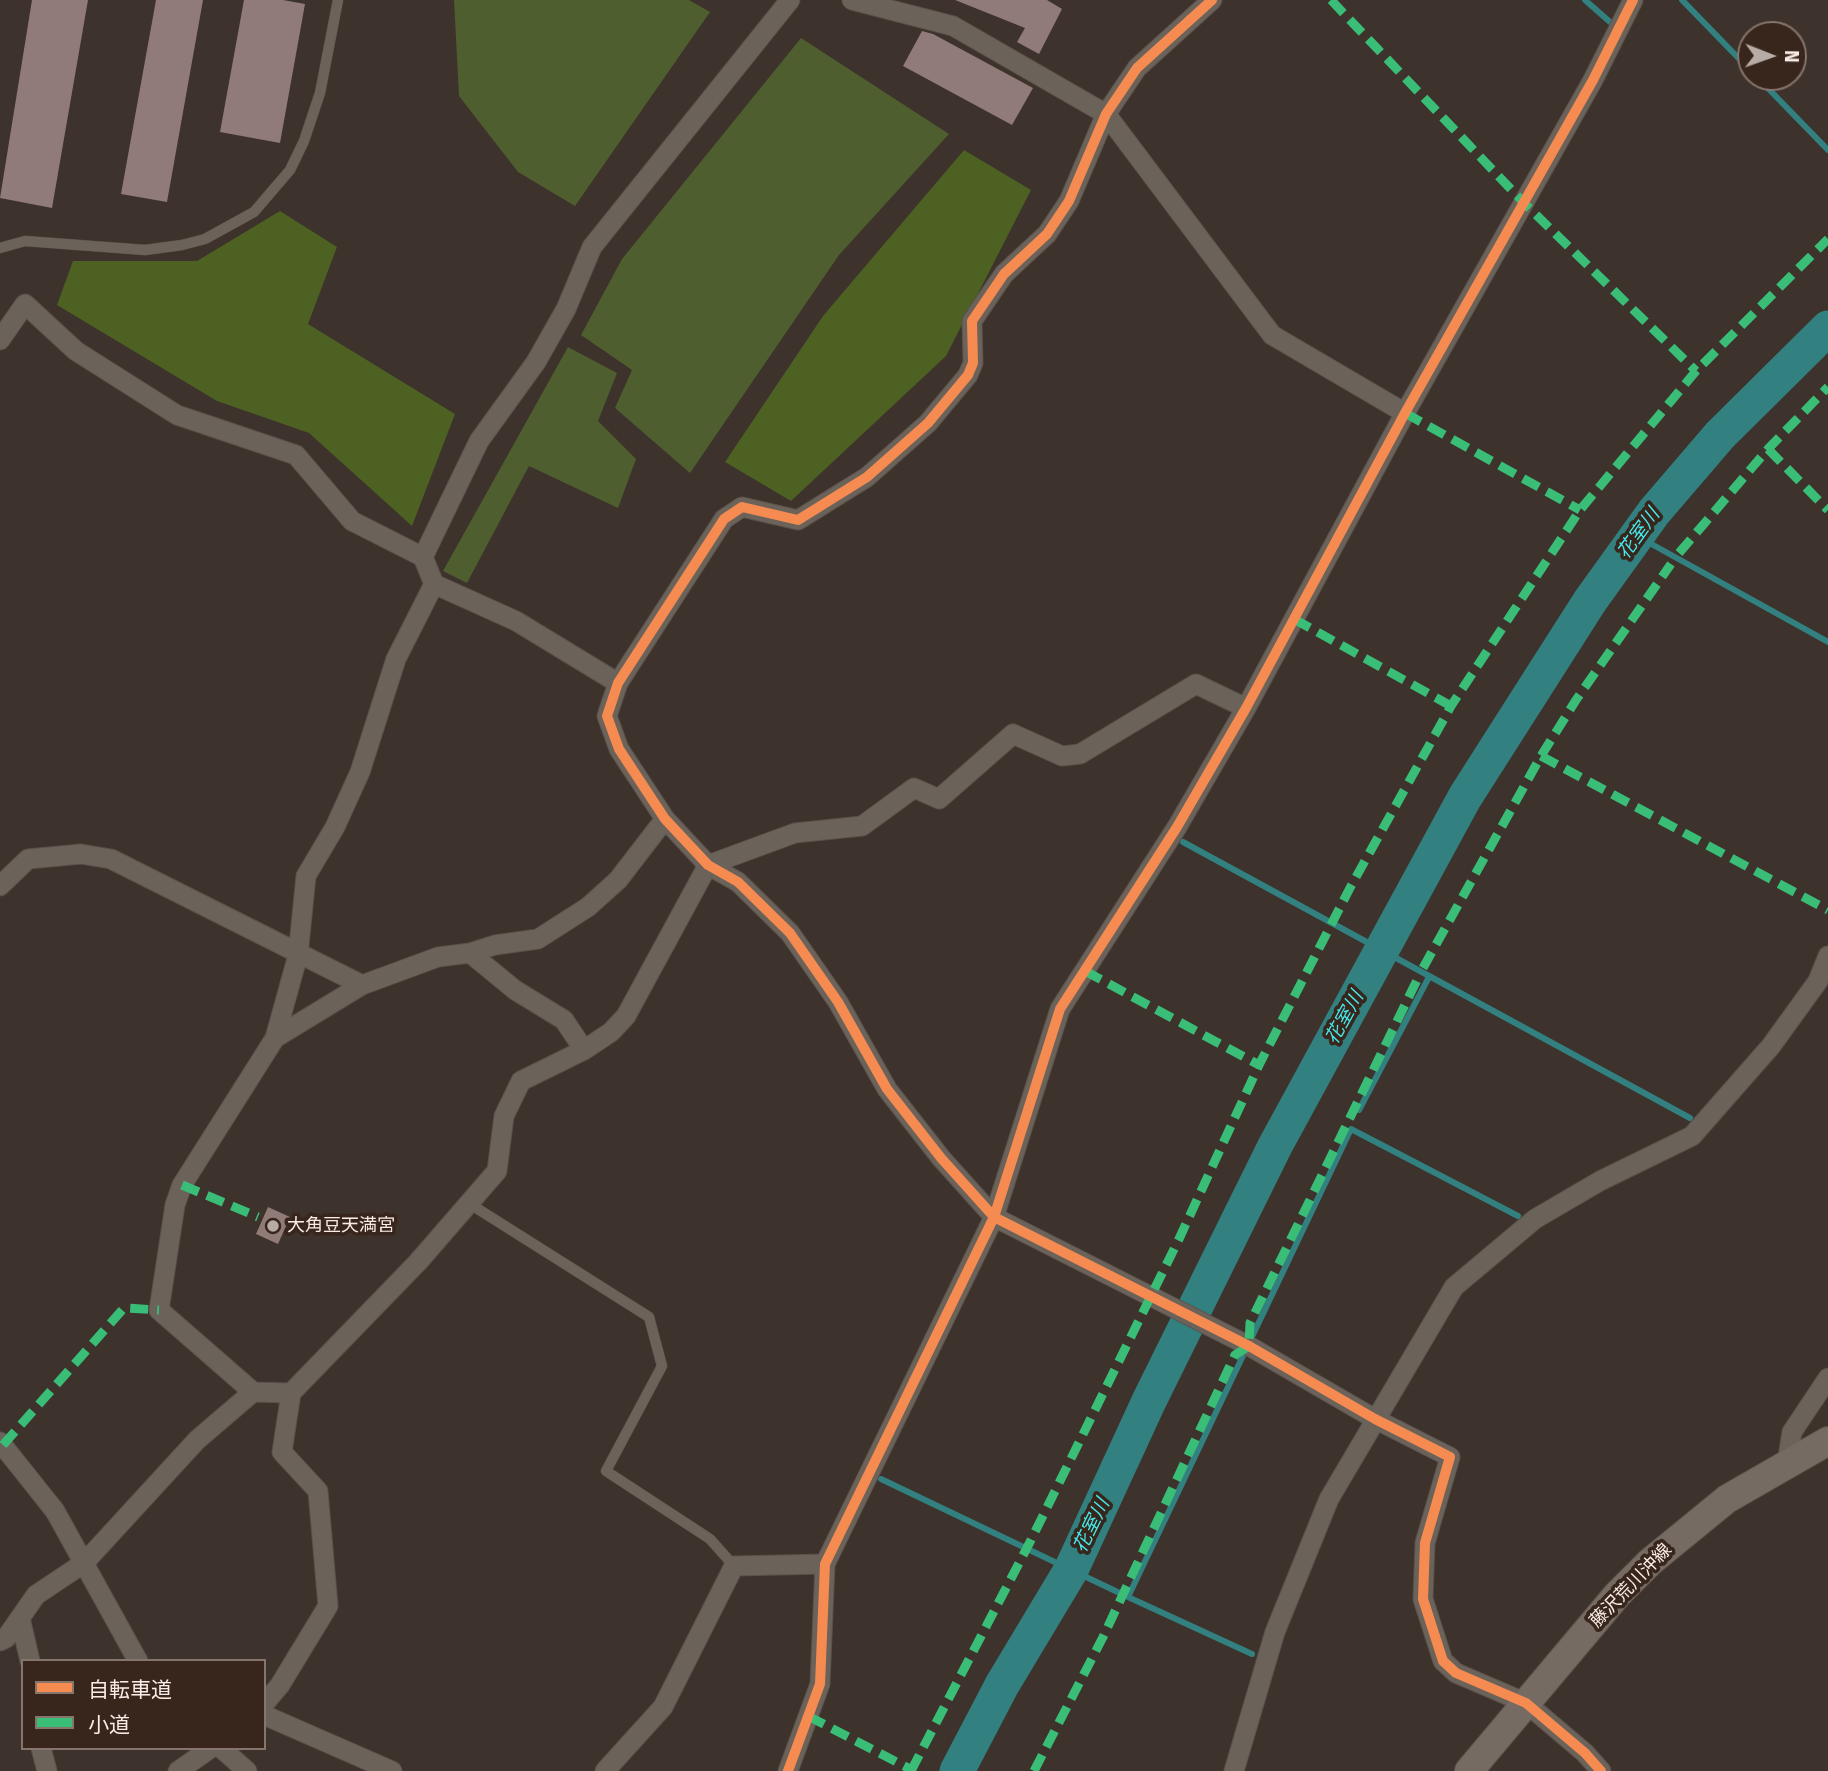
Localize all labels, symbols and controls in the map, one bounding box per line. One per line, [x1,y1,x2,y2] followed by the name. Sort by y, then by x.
[1737,21,1807,91] north arrow
[1780,50,1803,63] text: N
[1613,504,1665,564] water label: 花室川
[1321,988,1369,1048] water label: 花室川
[287,1215,395,1237] place label: 大角豆天満宮
[265,1218,281,1234] marker: 大角豆天満宮
[1069,1495,1115,1557] water label: 花室川
[1586,1540,1676,1632] street label: 藤沢荒川沖線
[21,1659,266,1750] legend
[88,1677,172,1703] text: 自転車道
[88,1712,130,1738] text: 小道

